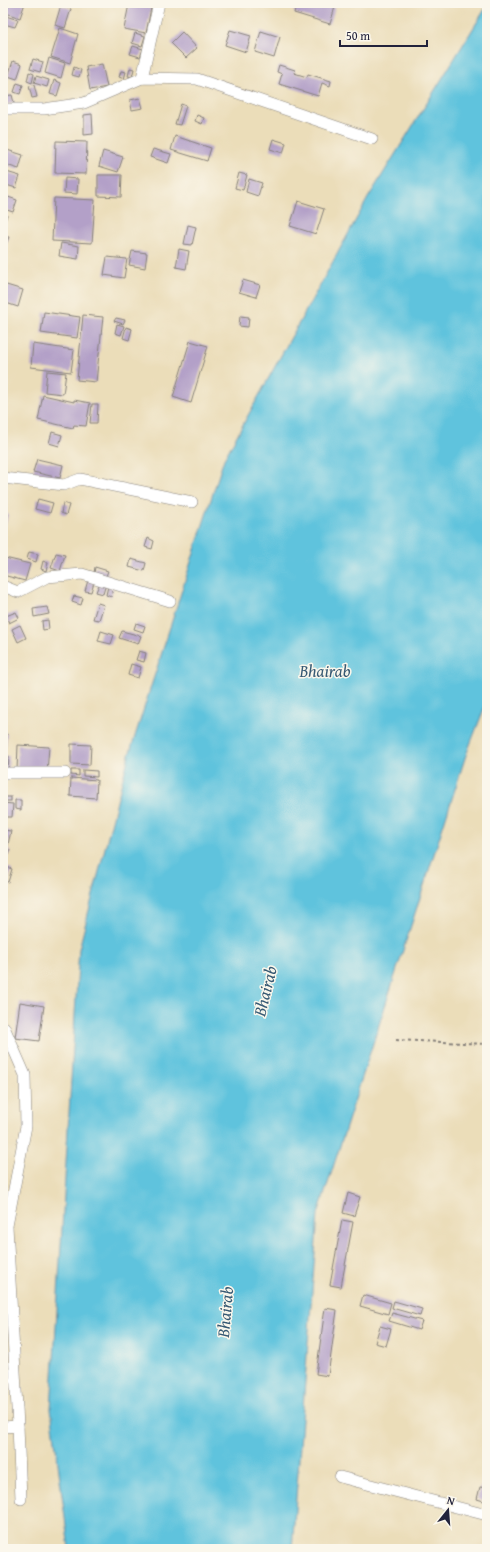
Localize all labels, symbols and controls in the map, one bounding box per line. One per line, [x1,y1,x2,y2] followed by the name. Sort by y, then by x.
[340,22,427,48] scale bar
[346,27,370,44] text: 50 m
[298,658,351,683] water label: Bhairab
[246,963,283,1020] water label: Bhairab
[210,1285,239,1340] water label: Bhairab
[428,1490,468,1530] north arrow
[445,1492,457,1509] text: N

